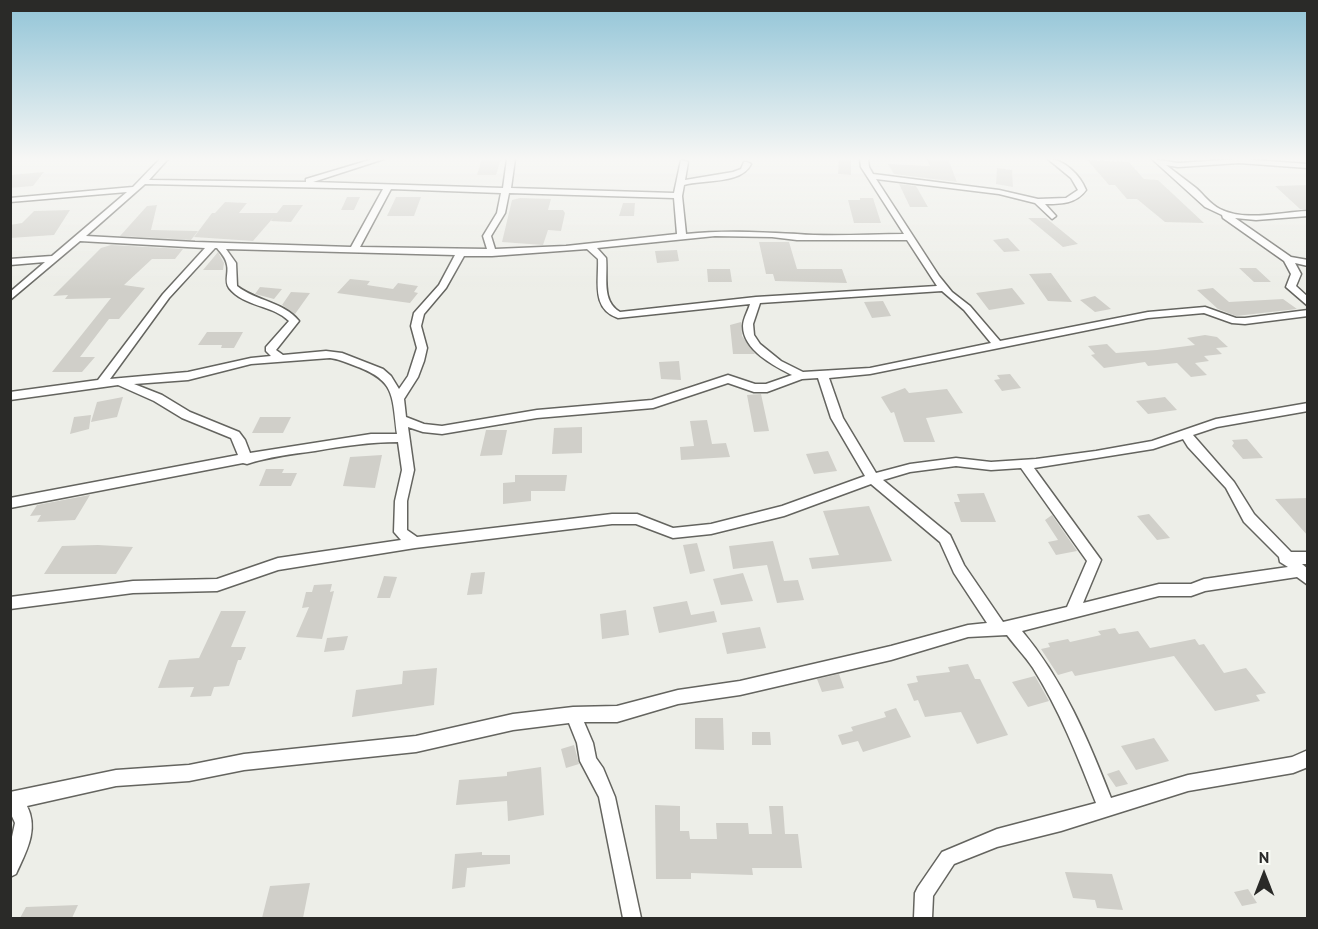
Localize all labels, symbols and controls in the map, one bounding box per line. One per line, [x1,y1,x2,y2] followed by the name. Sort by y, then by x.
[1234,845,1294,905] north arrow
[1259,847,1269,867] text: N

